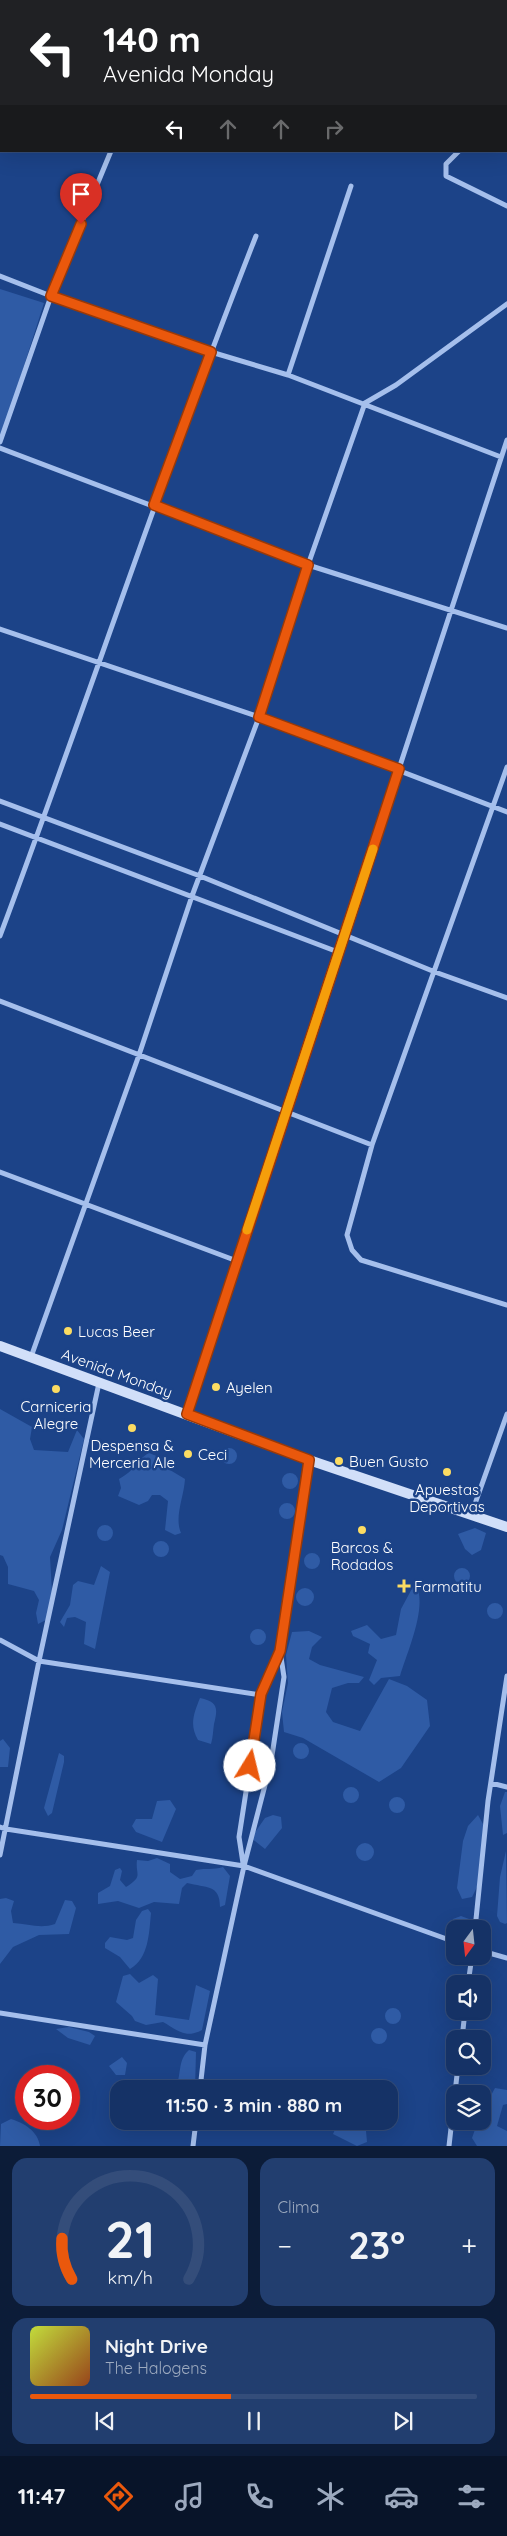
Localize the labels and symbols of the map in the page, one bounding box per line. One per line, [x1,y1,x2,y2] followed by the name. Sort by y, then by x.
[60,173,102,224] pin
[78,1322,155,1341] place label: Lucas Beer
[62,1325,74,1337] marker: Lucas Beer
[59,1344,175,1402] street label: Avenida Monday
[226,1378,273,1397] place label: Ayelen
[210,1381,222,1393] marker: Ayelen
[50,1383,62,1395] marker: Carniceria Alegre
[21,1397,91,1433] place label: Carniceria Alegre
[126,1422,138,1434] marker: Despensa & Merceria Ale
[89,1436,175,1472] place label: Despensa & Merceria Ale
[198,1445,227,1464] place label: Ceci
[182,1448,194,1460] marker: Ceci
[349,1452,429,1471] place label: Buen Gusto
[333,1455,345,1467] marker: Buen Gusto
[441,1466,453,1478] marker: Apuestas Deportivas
[409,1480,485,1516] place label: Apuestas Deportivas
[356,1524,368,1536] marker: Barcos & Rodados
[331,1538,393,1574] place label: Barcos & Rodados
[414,1577,482,1596] place label: Farmatitu
[398,1580,410,1592] marker: Farmatitu
[223,1739,275,1791] position arrow
[446,1920,491,1965] north arrow
[15,2065,80,2130] speed limit sign: 30

